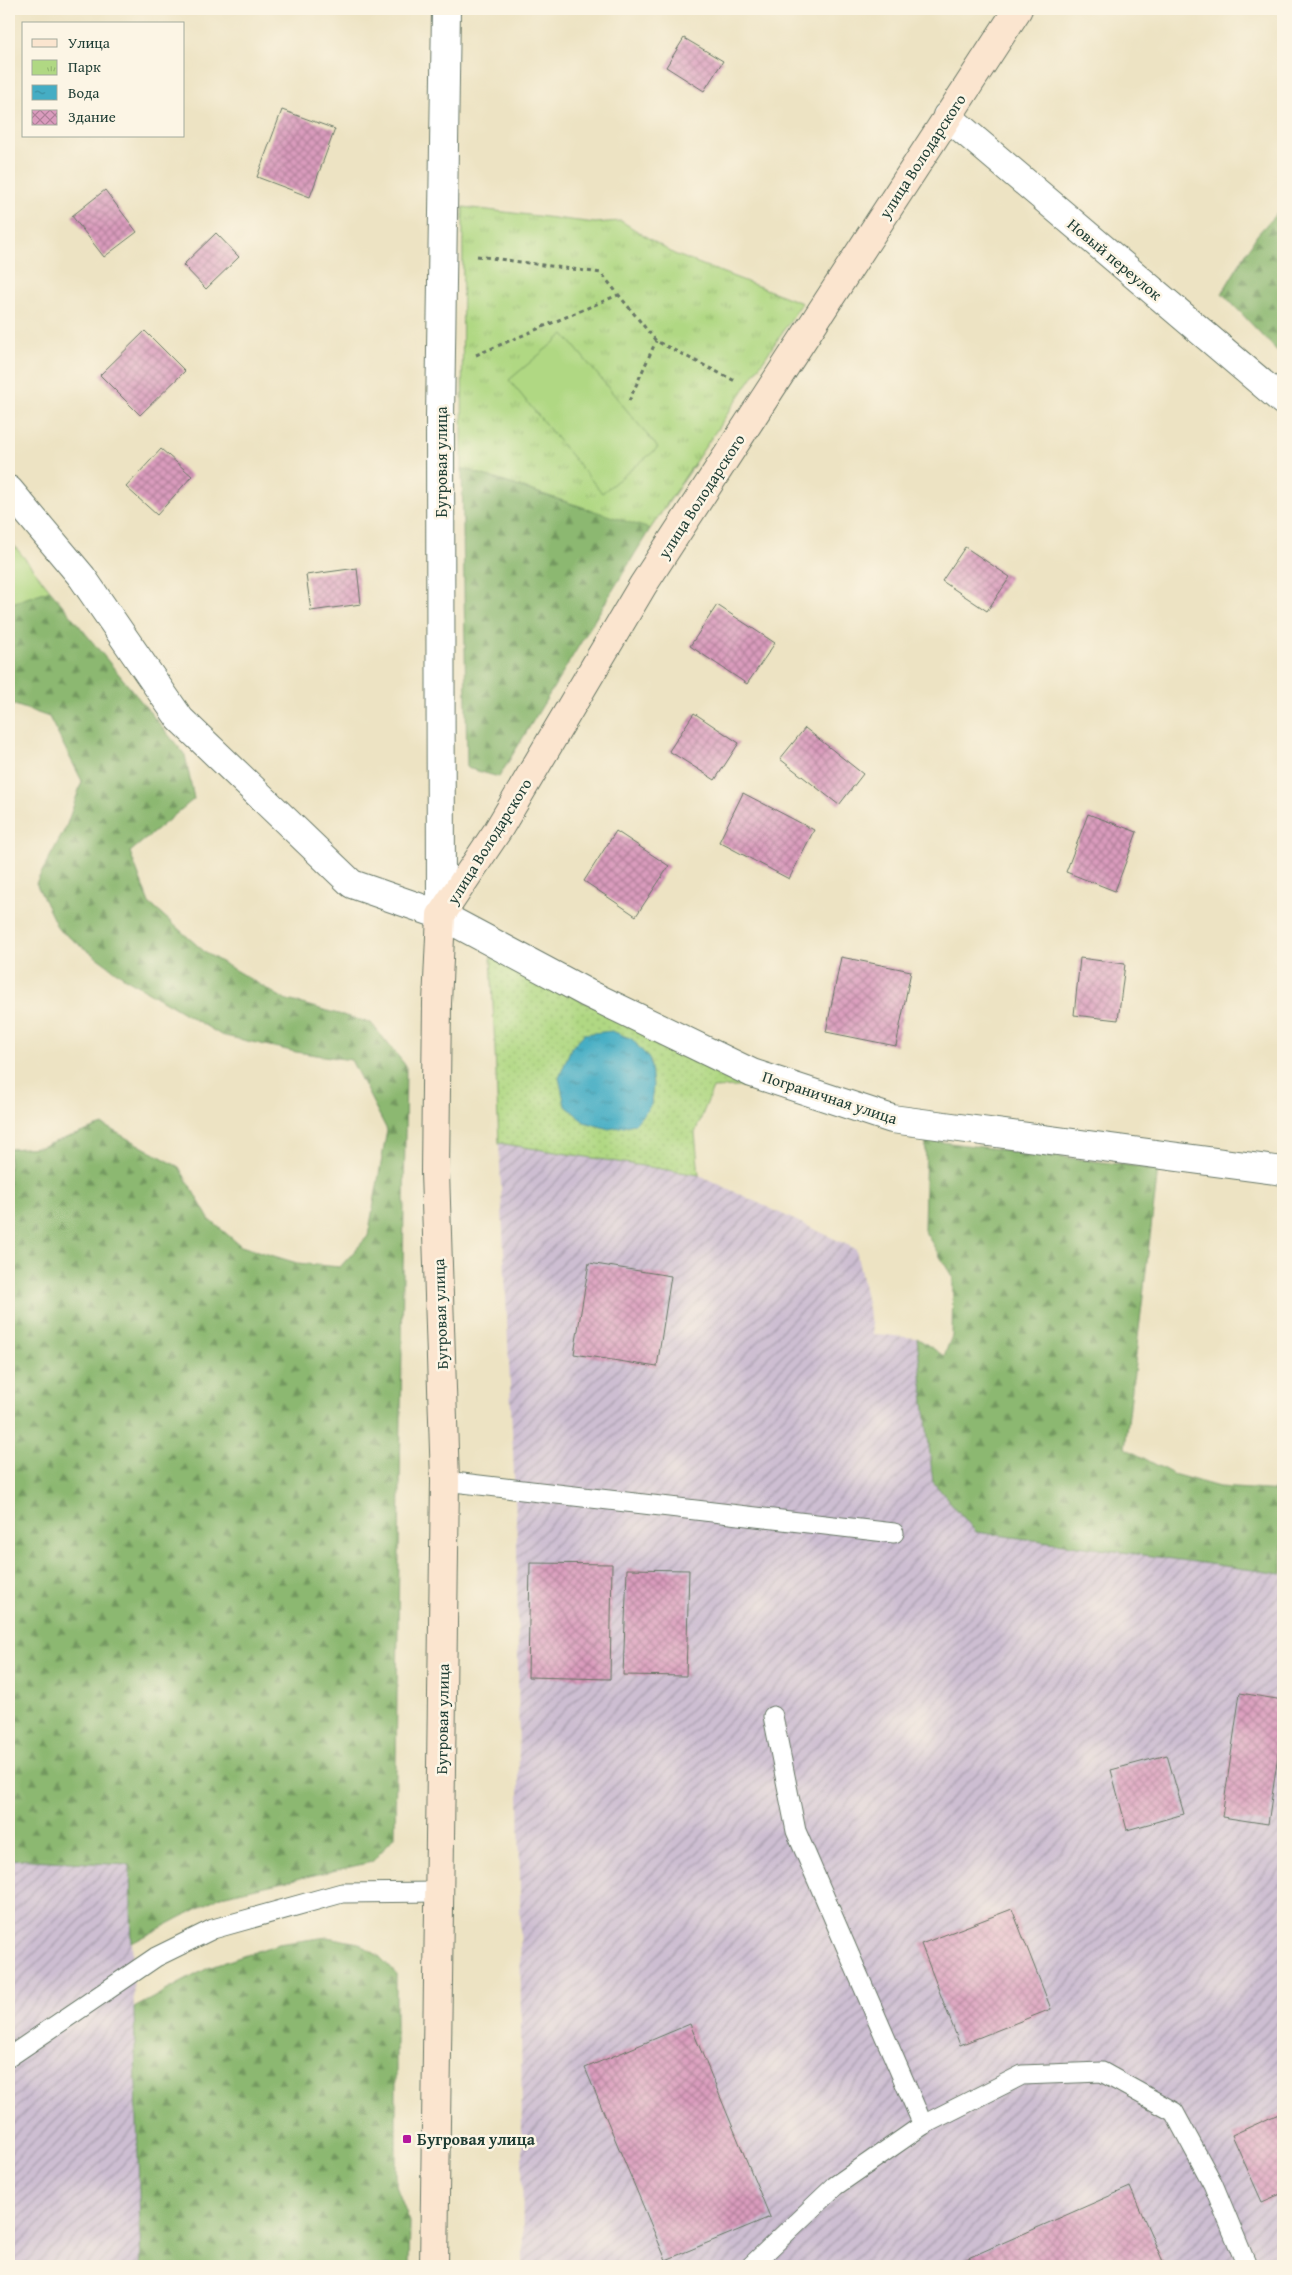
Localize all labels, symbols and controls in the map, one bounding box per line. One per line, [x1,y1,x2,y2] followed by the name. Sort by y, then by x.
[22,22,185,138] legend
[68,32,111,53] text: Улица
[68,56,101,77] text: Парк
[68,82,100,103] text: Вода
[872,89,971,224] street label: улица Володарского
[68,106,116,127] text: Здание
[1062,212,1168,306] street label: Новый переулок
[429,406,453,518] street label: Бугровая улица
[651,429,750,564] street label: улица Володарского
[440,773,537,909] street label: улица Володарского
[759,1064,901,1130] street label: Пограничная улица
[426,1258,454,1370] street label: Бугровая улица
[429,1663,455,1775] street label: Бугровая улица
[417,2127,536,2151] place label: Бугровая улица
[401,2133,413,2145] marker: Бугровая улица

